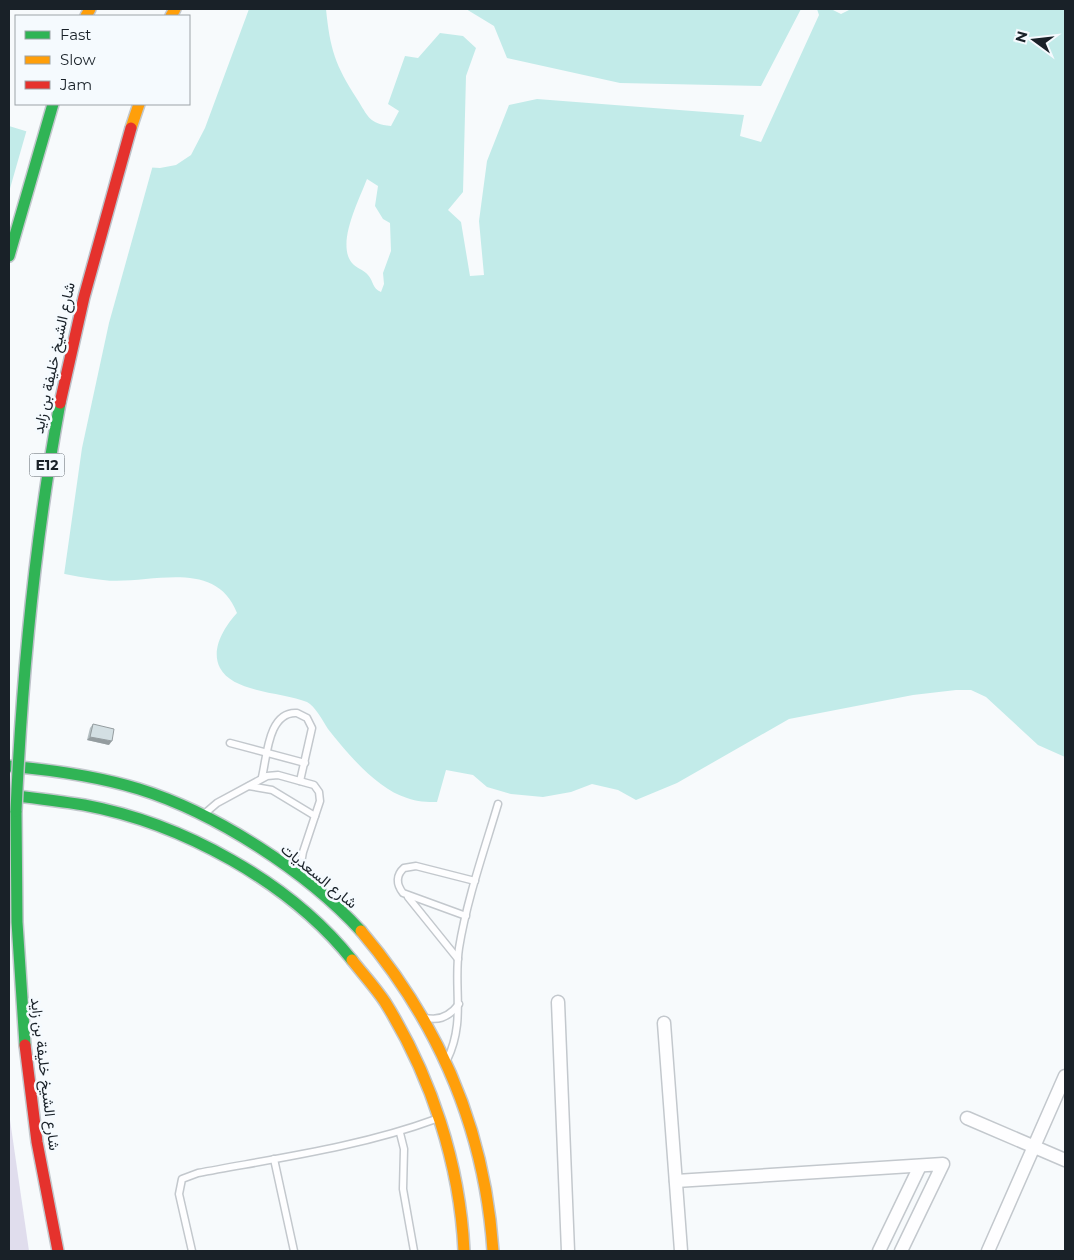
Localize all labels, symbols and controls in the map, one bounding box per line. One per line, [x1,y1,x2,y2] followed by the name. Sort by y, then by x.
[15,15,190,105] legend
[1009,15,1059,65] north arrow
[60,25,91,44] text: Fast
[1011,29,1032,44] text: N
[60,50,96,69] text: Slow
[59,75,92,94] text: Jam
[28,280,81,436] street label: شارع الشيخ خليفة بن زايد
[30,454,64,476] road number: E12
[276,839,361,914] street label: شارع السعديات
[25,996,64,1152] street label: شارع الشيخ خليفة بن زايد

